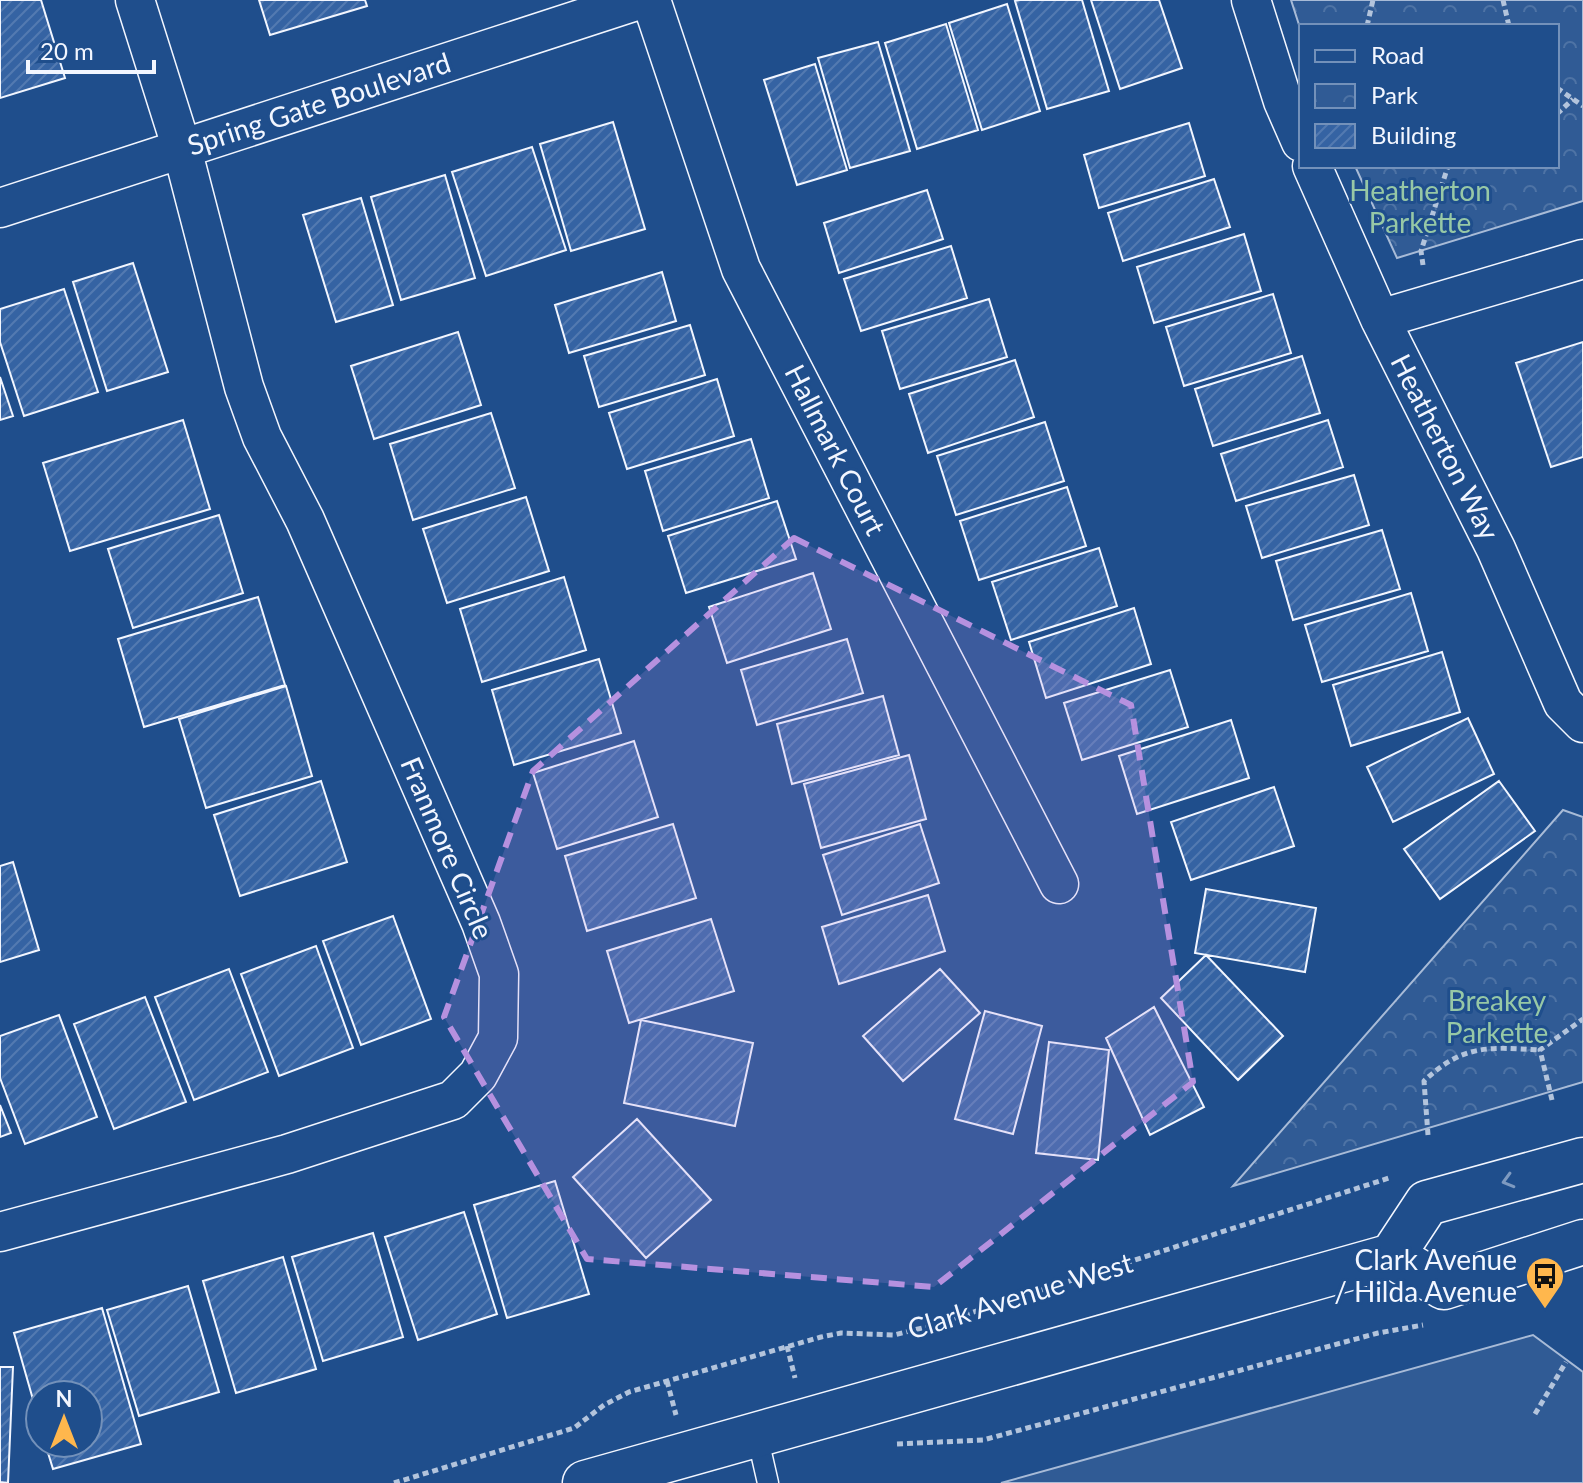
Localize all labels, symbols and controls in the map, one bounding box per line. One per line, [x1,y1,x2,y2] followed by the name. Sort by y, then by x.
[28,24,154,74] scale bar
[1299,24,1559,168] legend
[40,36,94,65] text: 20 m
[1371,40,1424,69] text: Road
[183,44,455,162] street label: Spring Gate Boulevard
[1371,80,1419,109] text: Park
[1371,120,1456,149] text: Building
[1349,173,1491,239] park label: Heatherton Parkette
[1384,348,1508,546] street label: Heatherton Way
[778,359,893,540] street label: Hallmark Court
[394,751,502,944] street label: Franmore Circle
[1446,983,1548,1049] park label: Breakey Parkette
[1501,1172,1515,1188] one-way arrow
[1334,1242,1517,1308] place label: Clark Avenue / Hilda Avenue
[903,1245,1136,1345] street label: Clark Avenue West
[1524,1255,1566,1310] bus stop icon: Clark Avenue / Hilda Avenue
[24,1379,104,1459] north arrow
[56,1385,72,1412] text: N

